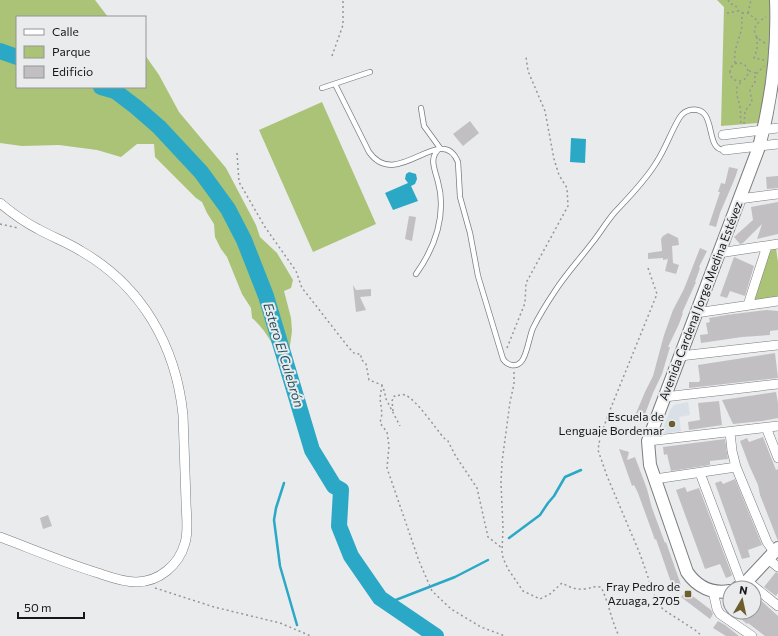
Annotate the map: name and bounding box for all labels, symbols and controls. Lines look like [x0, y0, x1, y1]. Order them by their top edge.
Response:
legend [16, 16, 146, 88]
text: Calle [52, 24, 79, 38]
text: Parque [52, 44, 90, 58]
text: Edificio [52, 64, 93, 78]
street label: Avenida Cardenal Jorge Medina Estévez [656, 199, 746, 402]
water label: Estero El Culebrón [260, 301, 308, 409]
place label: Escuela de Lenguaje Bordemar [558, 409, 664, 437]
marker: Escuela de Lenguaje Bordemar [667, 419, 677, 429]
place label: Fray Pedro de Azuaga, 2705 [606, 579, 680, 607]
north arrow [722, 580, 762, 620]
text: N [739, 583, 749, 597]
marker: Fray Pedro de Azuaga, 2705 [683, 589, 693, 599]
scale bar [18, 594, 84, 620]
text: 50 m [24, 600, 52, 614]

